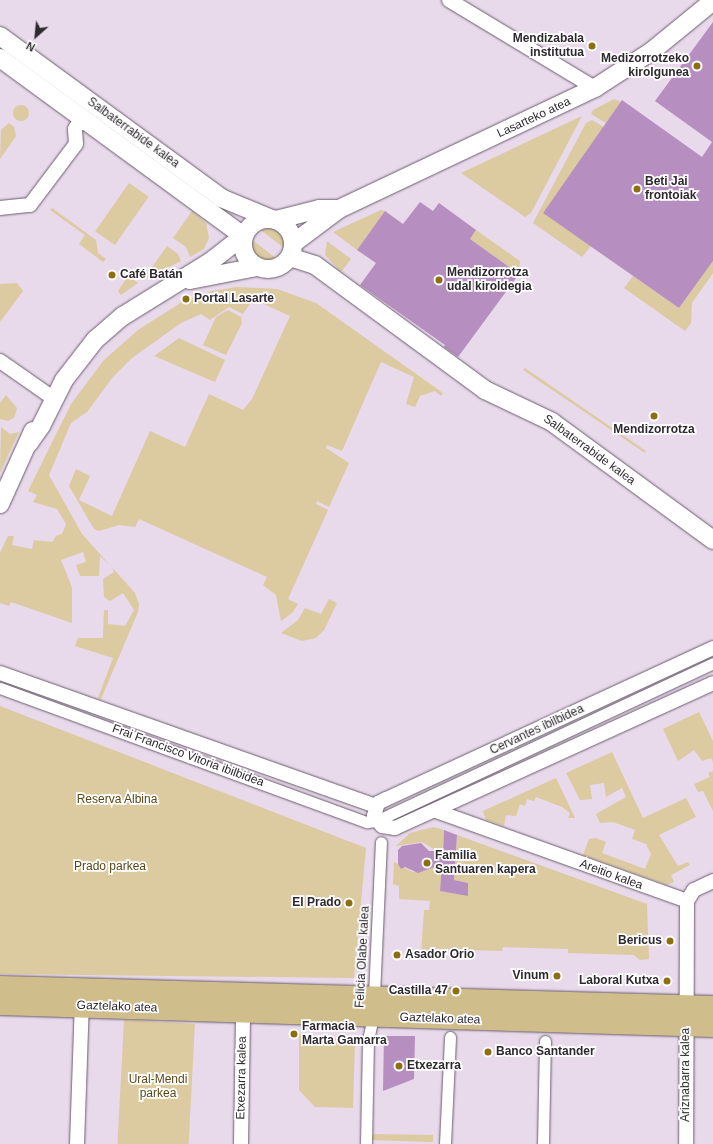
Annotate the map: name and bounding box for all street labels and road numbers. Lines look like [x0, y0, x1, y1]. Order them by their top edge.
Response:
street label: Salbaterrabide kalea [84, 95, 182, 171]
street label: Lasarteko atea [495, 95, 573, 141]
street label: Salbaterrabide kalea [540, 412, 638, 488]
street label: Cervantes ibilbidea [488, 702, 586, 758]
street label: Frai Francisco Vitoria ibilbidea [110, 722, 266, 790]
street label: Areitio kalea [578, 857, 644, 893]
street label: Felicia Olabe kalea [353, 906, 373, 1008]
street label: Gaztelako atea [76, 998, 158, 1016]
street label: Gaztelako atea [399, 1010, 481, 1028]
street label: Ariznabarra kalea [679, 1028, 693, 1122]
street label: Etxezarra kalea [234, 1036, 250, 1120]

